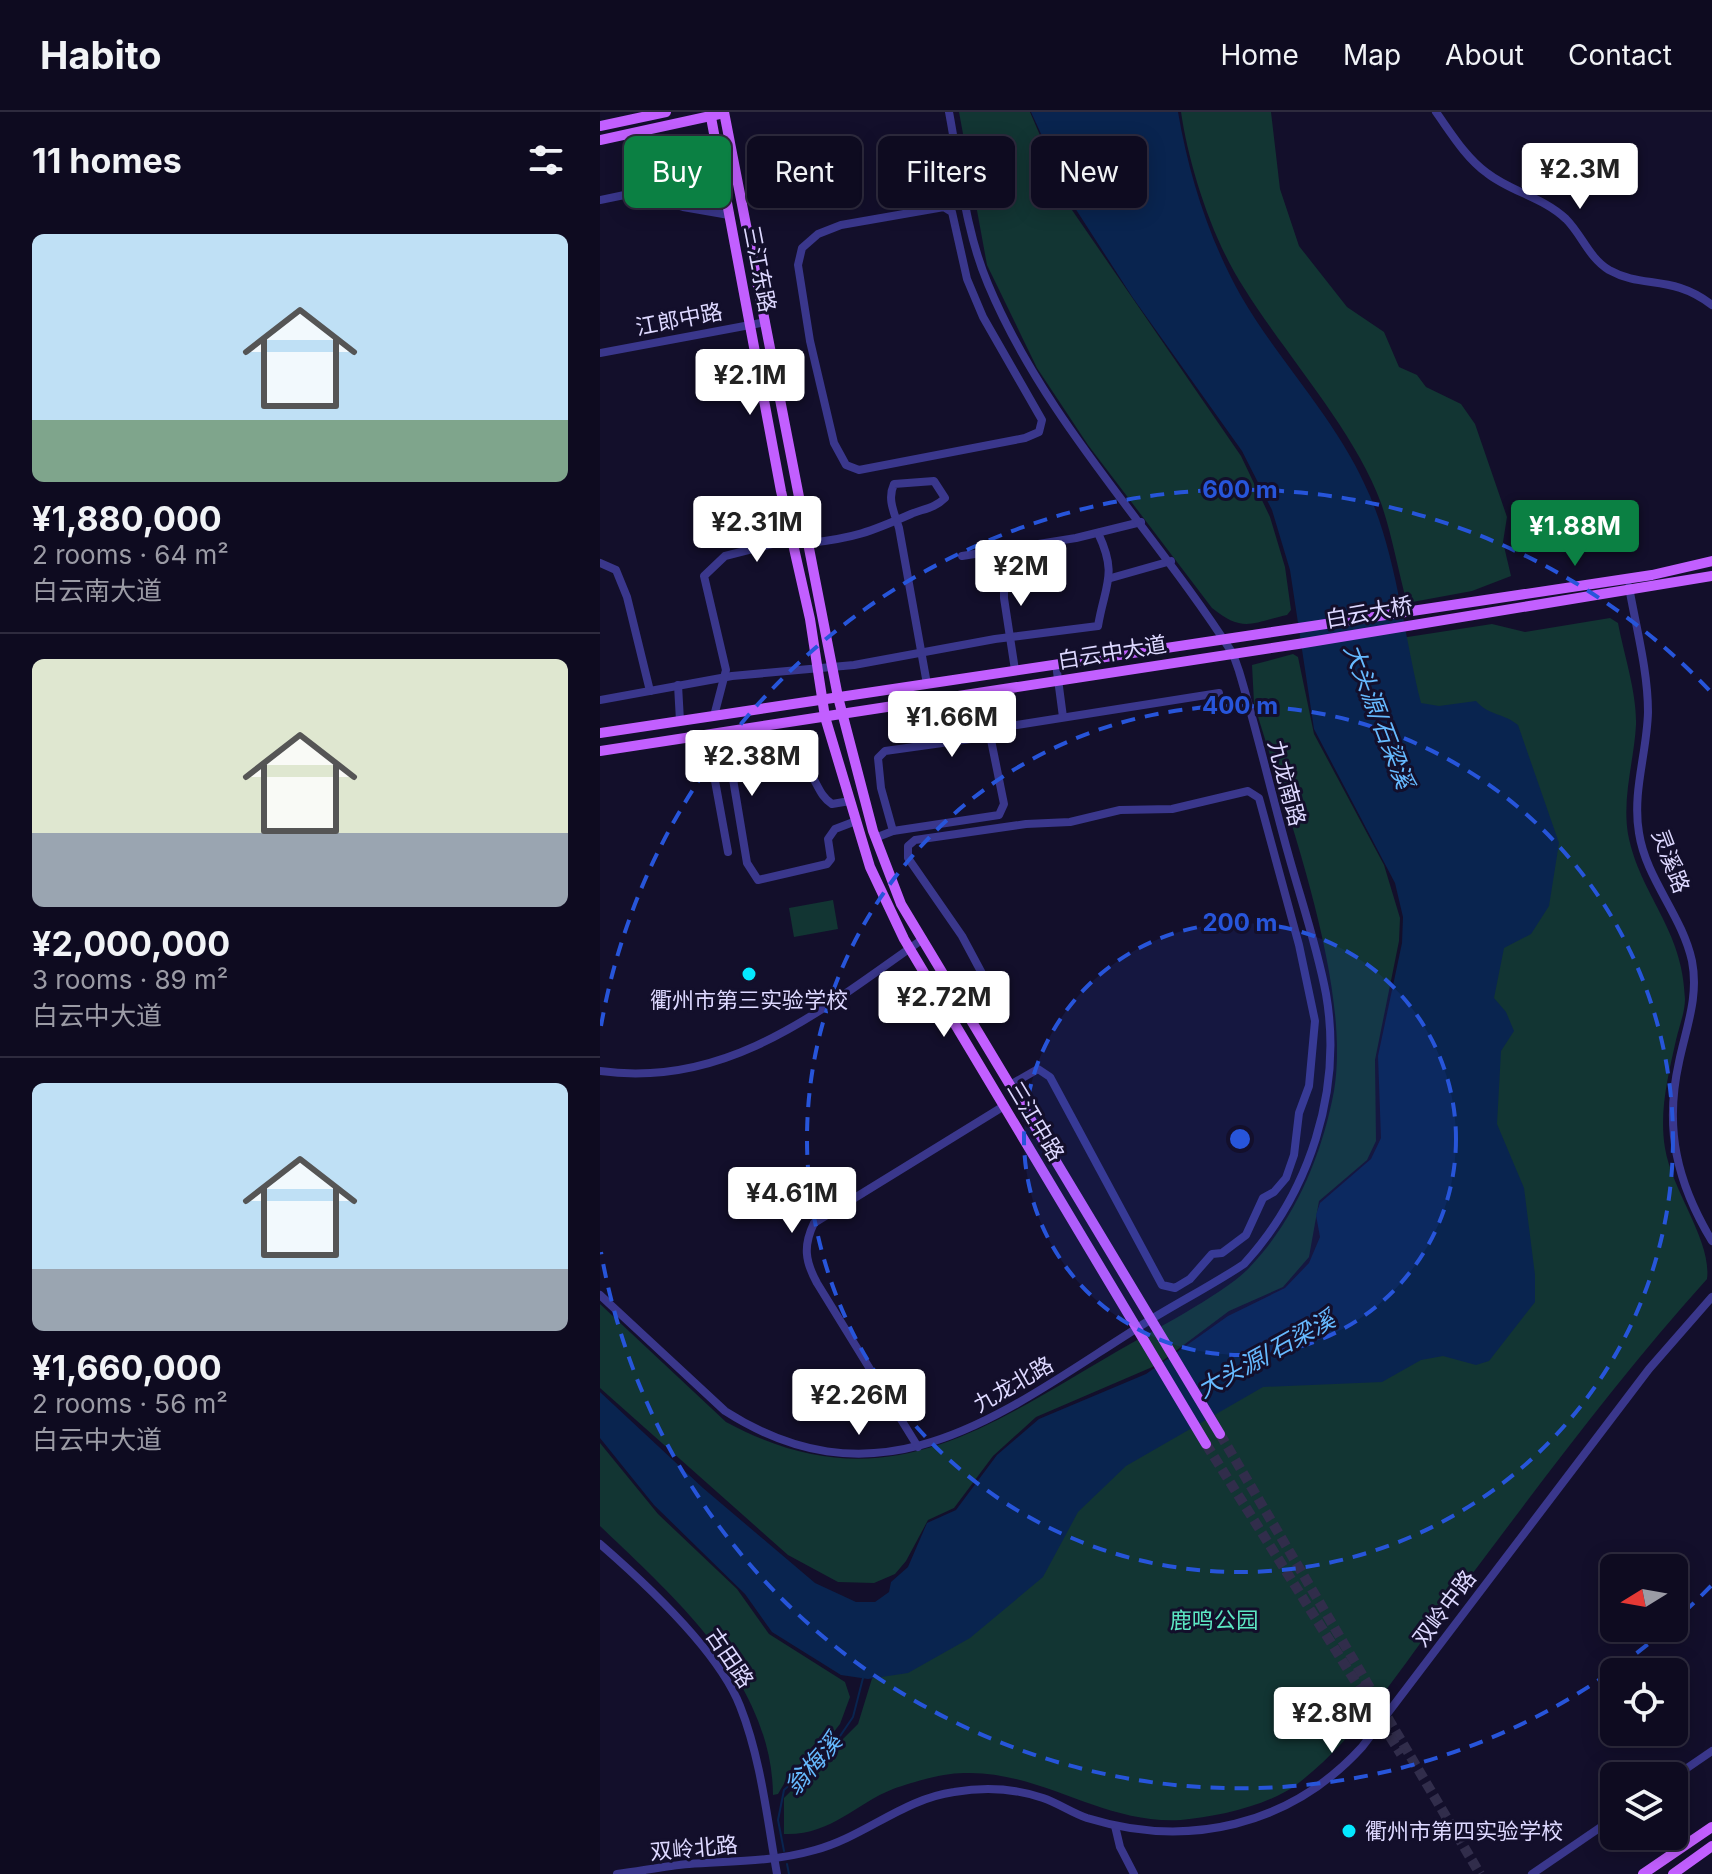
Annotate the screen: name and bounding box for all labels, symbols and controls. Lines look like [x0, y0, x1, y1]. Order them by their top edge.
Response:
text: Habito [40, 32, 162, 78]
text: Home [1220, 38, 1299, 72]
text: Map [1343, 38, 1401, 72]
text: About [1445, 38, 1524, 72]
text: Contact [1568, 38, 1672, 72]
chip: Buy [624, 136, 731, 208]
chip: Rent [747, 136, 862, 208]
chip: Filters [878, 136, 1015, 208]
chip: New [1031, 136, 1147, 208]
icon: filters [524, 138, 568, 182]
text: 11 homes [32, 140, 182, 181]
pin: ¥2.3M [1524, 143, 1636, 211]
text: ¥2.3M [1540, 153, 1620, 184]
street label: 三江东路 [739, 223, 781, 315]
icon: home [228, 286, 372, 430]
street label: 江郎中路 [633, 298, 725, 340]
pin: ¥2.1M [694, 349, 806, 417]
text: ¥2.1M [714, 359, 786, 390]
text: 600 m [1202, 475, 1278, 504]
pin: ¥2.31M [692, 496, 822, 564]
text: ¥1,880,000 [32, 498, 222, 539]
pin: ¥1.88M [1510, 500, 1640, 568]
text: ¥2.31M [711, 506, 803, 537]
text: ¥1.88M [1529, 510, 1621, 541]
text: 2 rooms · 64 m² [32, 539, 229, 570]
pin: ¥2M [982, 540, 1060, 608]
text: ¥2M [993, 550, 1049, 581]
text: 白云南大道 [32, 575, 162, 606]
street label: 白云大桥 [1323, 592, 1415, 632]
street label: 白云中大道 [1056, 631, 1168, 673]
water label: 大头源/石梁溪 [1338, 640, 1421, 795]
pin: ¥1.66M [887, 691, 1017, 759]
text: 400 m [1202, 691, 1278, 720]
text: ¥1.66M [906, 701, 998, 732]
icon: home [228, 711, 372, 855]
pin: ¥2.38M [687, 730, 817, 798]
street label: 九龙南路 [1263, 737, 1311, 829]
text: ¥2.38M [703, 740, 801, 771]
street label: 灵溪路 [1647, 826, 1695, 896]
text: 200 m [1202, 908, 1278, 937]
text: ¥2,000,000 [32, 923, 230, 964]
text: 3 rooms · 89 m² [32, 964, 228, 995]
marker: 衢州市第三实验学校 [740, 965, 758, 983]
pin: ¥2.72M [879, 971, 1009, 1039]
text: ¥2.72M [897, 981, 991, 1012]
place label: 衢州市第三实验学校 [650, 987, 848, 1013]
text: 白云中大道 [32, 1000, 162, 1031]
street label: 三江中路 [1002, 1077, 1070, 1165]
centre of rings [1226, 1125, 1254, 1153]
icon: home [228, 1135, 372, 1279]
pin: ¥4.61M [727, 1167, 857, 1235]
text: ¥4.61M [746, 1177, 838, 1208]
water label: 大头源/石梁溪 [1192, 1303, 1342, 1404]
text: ¥1,660,000 [32, 1347, 222, 1388]
street label: 九龙北路 [968, 1351, 1058, 1417]
pin: ¥2.26M [794, 1369, 924, 1437]
text: ¥2.26M [810, 1379, 908, 1410]
text: 2 rooms · 56 m² [32, 1388, 228, 1419]
text: 白云中大道 [32, 1424, 162, 1455]
north arrow [1600, 1554, 1688, 1642]
map controls [1600, 1554, 1688, 1850]
street label: 双岭中路 [1407, 1565, 1481, 1651]
park label: 鹿鸣公园 [1170, 1607, 1258, 1633]
street label: 古田路 [701, 1623, 759, 1693]
button: locate [1600, 1658, 1688, 1746]
pin: ¥2.8M [1276, 1687, 1388, 1755]
text: ¥2.8M [1292, 1697, 1372, 1728]
water label: 翁梅溪 [778, 1725, 850, 1801]
button: layers [1600, 1762, 1688, 1850]
place label: 衢州市第四实验学校 [1365, 1818, 1563, 1844]
marker: 衢州市第四实验学校 [1340, 1822, 1358, 1840]
street label: 双岭北路 [649, 1831, 739, 1865]

